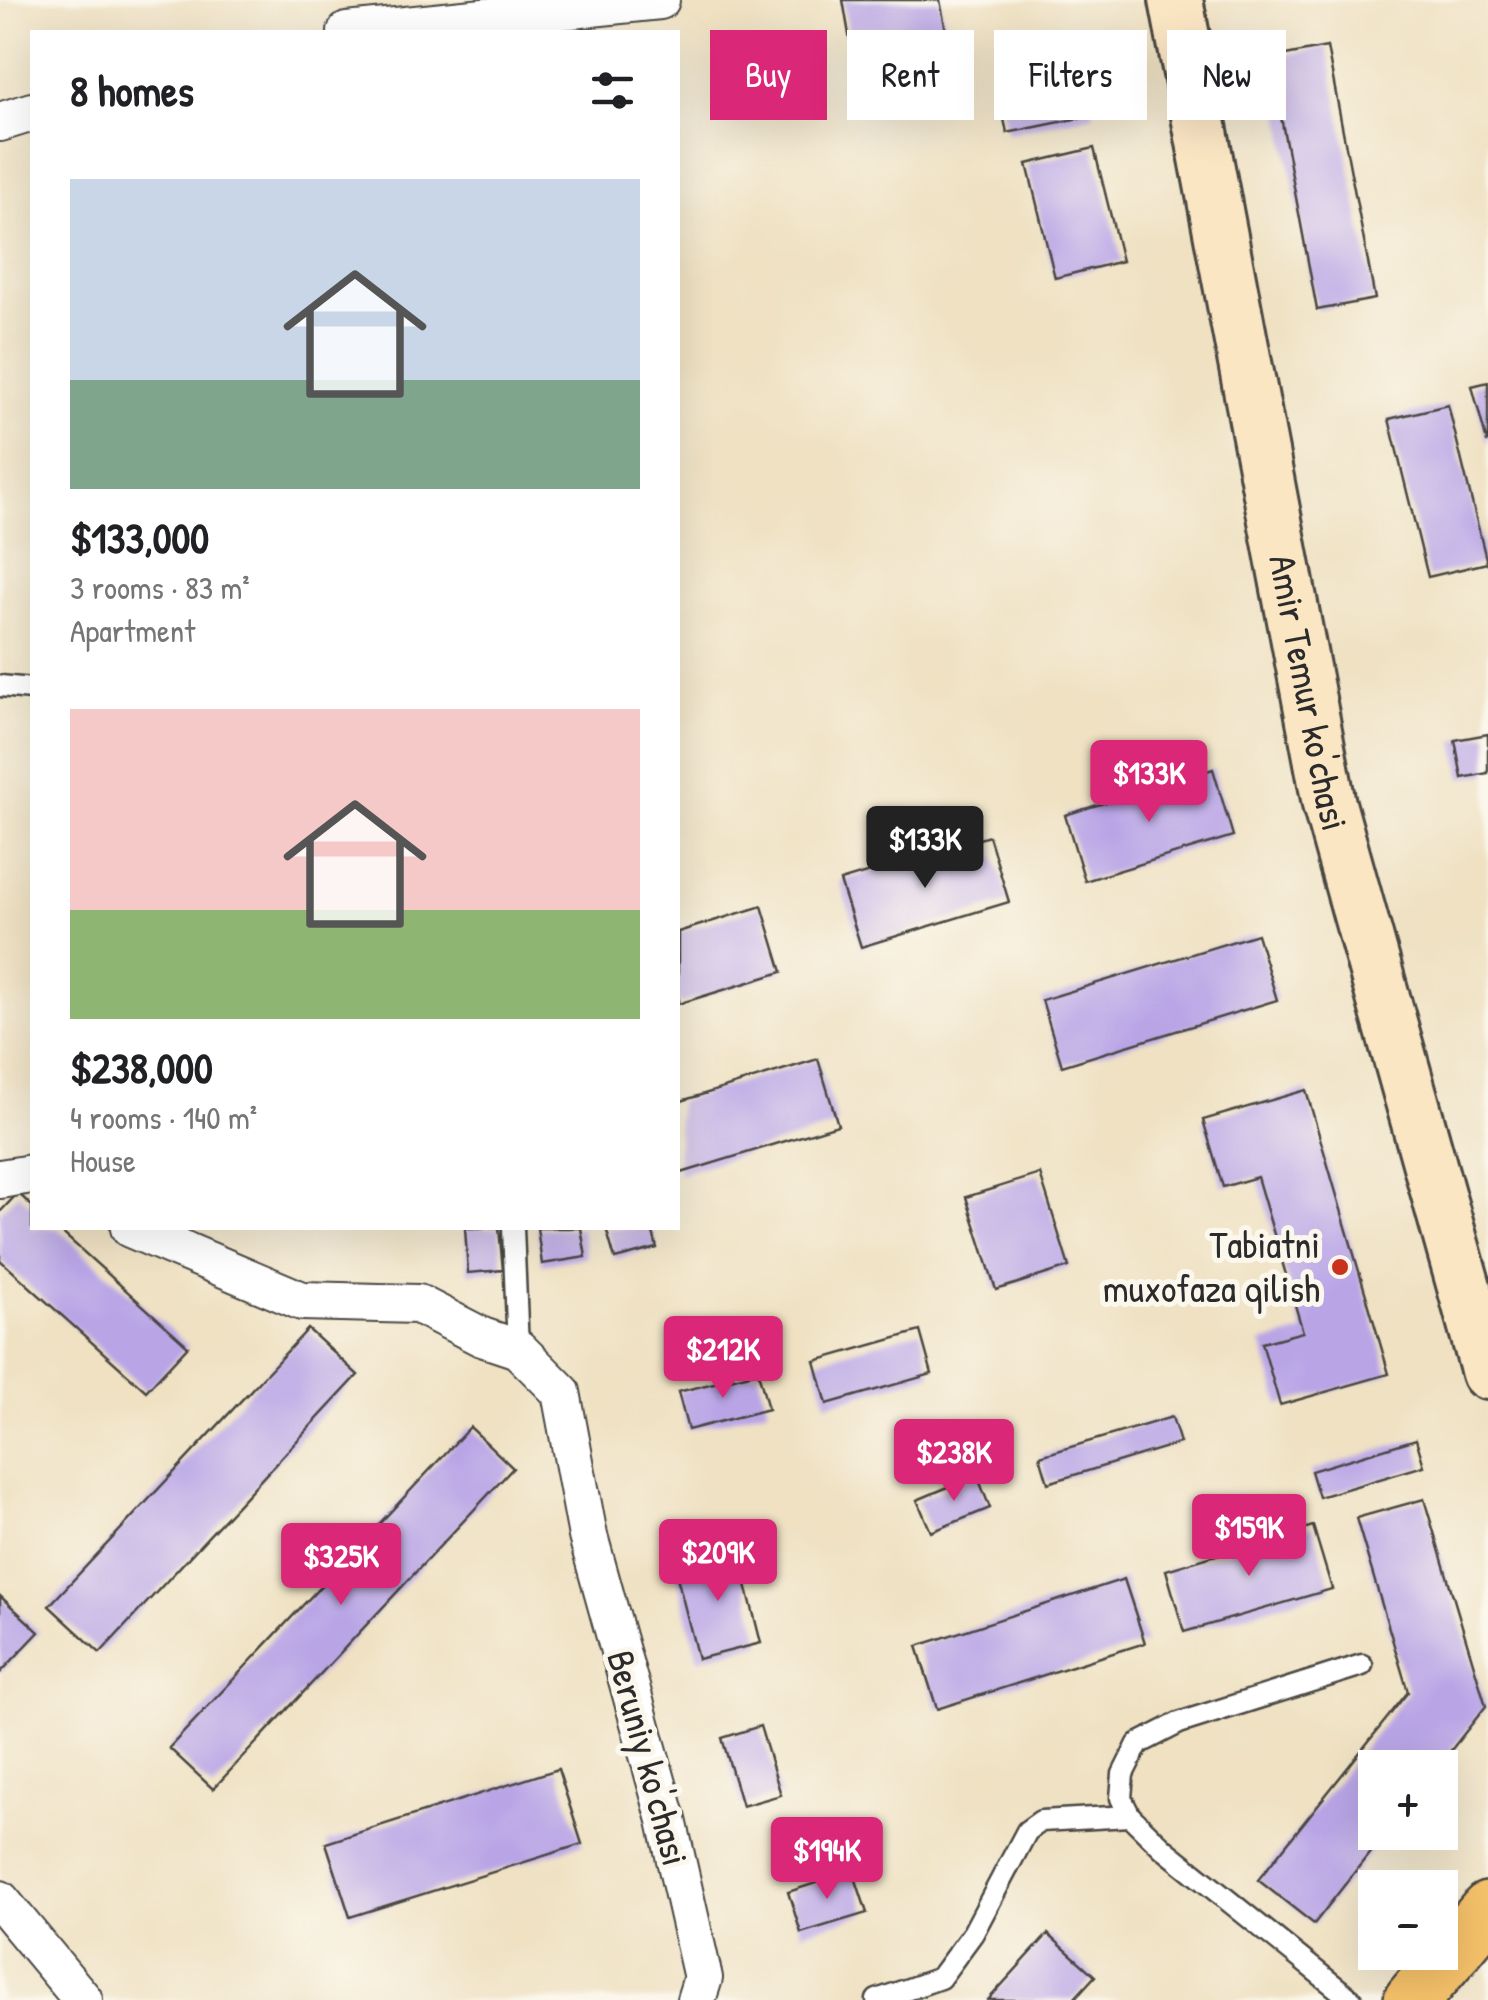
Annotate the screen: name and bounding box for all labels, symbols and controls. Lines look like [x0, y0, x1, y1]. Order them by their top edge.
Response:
chip: Buy [710, 30, 827, 120]
chip: Rent [847, 30, 974, 120]
chip: Filters [994, 30, 1147, 120]
chip: New [1167, 30, 1286, 120]
text: 8 homes [70, 62, 194, 119]
icon: filters [585, 63, 640, 118]
icon: home [265, 244, 445, 424]
text: $133,000 [70, 509, 209, 566]
street label: Amir Temur ko'chasi [1257, 550, 1362, 836]
text: 3 rooms · 83 m² [70, 566, 250, 609]
text: Apartment [70, 609, 195, 652]
pin: $133K [1079, 740, 1219, 825]
text: $133K [1112, 751, 1186, 794]
icon: home [265, 774, 445, 954]
pin: $133K [855, 806, 995, 891]
text: $133K [888, 817, 962, 860]
text: $238,000 [70, 1039, 213, 1096]
text: 4 rooms · 140 m² [70, 1096, 257, 1139]
text: House [70, 1139, 136, 1182]
place label: Tabiatni muxofaza qilish [1103, 1218, 1320, 1314]
marker: Tabiatni muxofaza qilish [1329, 1256, 1351, 1278]
pin: $212K [653, 1316, 793, 1401]
text: $212K [686, 1327, 760, 1370]
pin: $238K [884, 1419, 1024, 1504]
text: $238K [916, 1430, 992, 1473]
pin: $159K [1179, 1494, 1319, 1579]
text: $159K [1214, 1505, 1284, 1548]
pin: $209K [648, 1519, 788, 1604]
pin: $325K [271, 1523, 411, 1608]
text: $209K [681, 1530, 755, 1573]
text: $325K [303, 1534, 379, 1577]
street label: Beruniy ko'chasi [595, 1644, 703, 1871]
map controls [1358, 1750, 1458, 1970]
button: + [1358, 1750, 1458, 1850]
pin: $194K [757, 1817, 897, 1902]
text: $194K [793, 1828, 861, 1871]
button: − [1358, 1870, 1458, 1970]

